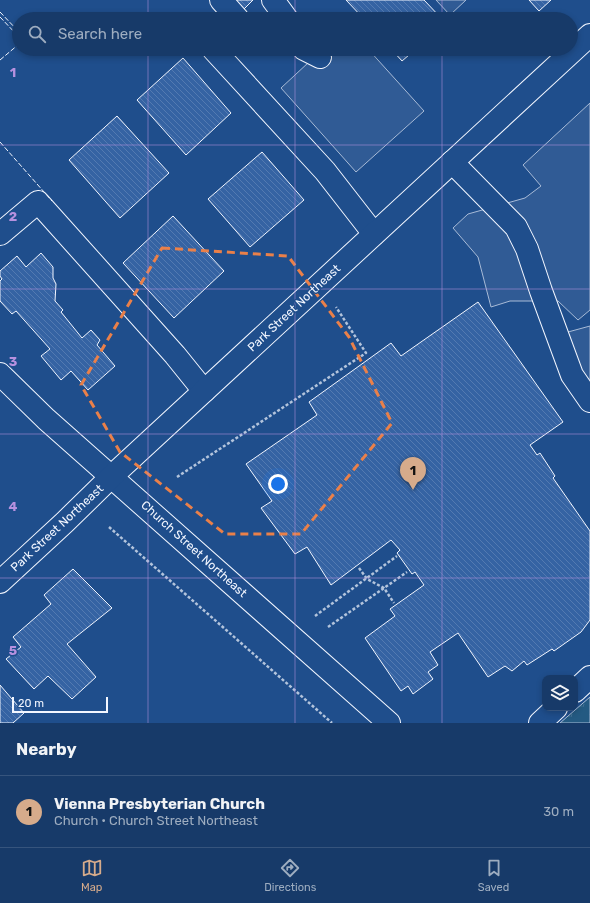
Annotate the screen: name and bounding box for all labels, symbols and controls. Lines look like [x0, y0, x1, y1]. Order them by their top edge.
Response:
search box [12, 12, 578, 56]
icon: search [26, 23, 48, 45]
text: Search here [58, 25, 142, 43]
text: 1 [10, 65, 16, 80]
text: 2 [9, 209, 17, 224]
street label: Park Street Northeast [245, 261, 343, 355]
text: 3 [9, 354, 18, 369]
pin: 1 [400, 457, 426, 490]
your location [268, 474, 288, 494]
street label: Park Street Northeast [8, 481, 106, 575]
street label: Church Street Northeast [138, 498, 250, 600]
text: 4 [9, 499, 18, 514]
text: 5 [9, 643, 17, 658]
map controls [542, 675, 578, 711]
button: layers [542, 675, 578, 711]
scale bar [12, 695, 108, 714]
text: 20 m [18, 697, 44, 710]
text: Nearby [16, 739, 77, 759]
text: Vienna Presbyterian Church [54, 795, 265, 813]
text: 1 [26, 804, 32, 819]
text: 30 m [543, 804, 574, 819]
text: Church · Church Street Northeast [54, 813, 258, 828]
tab: Map [81, 857, 103, 894]
tab: Directions [264, 857, 316, 894]
tab: Saved [478, 857, 509, 894]

